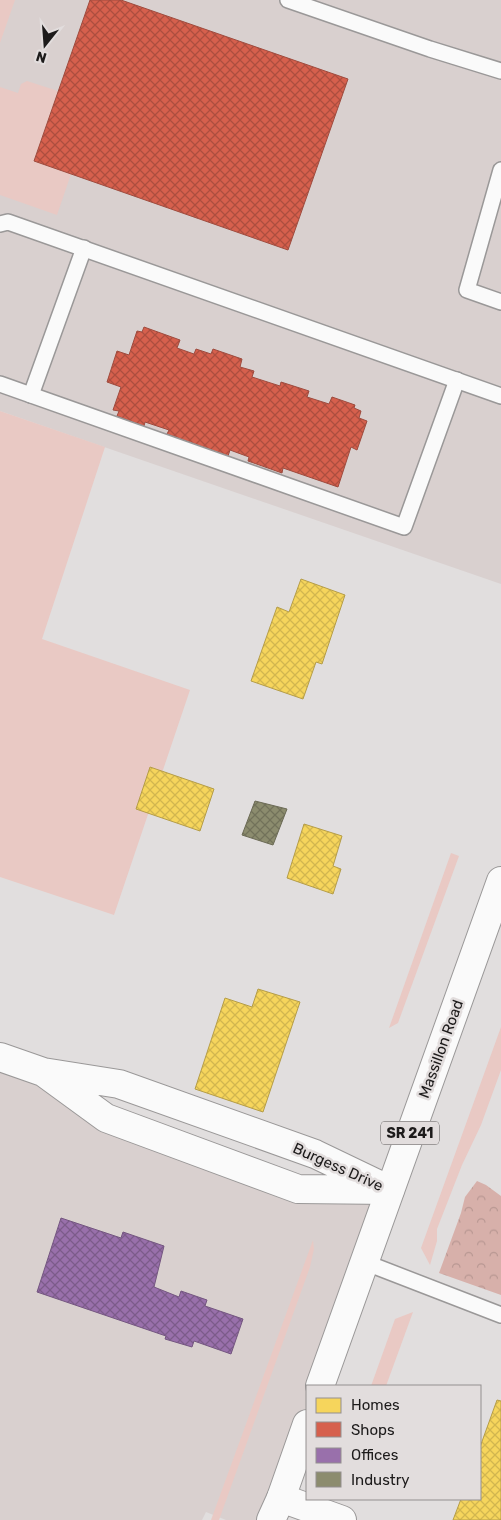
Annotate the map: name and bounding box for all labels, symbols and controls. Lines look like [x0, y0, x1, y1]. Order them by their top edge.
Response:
north arrow [20, 20, 70, 70]
text: N [34, 47, 49, 67]
street label: Massillon Road [415, 997, 467, 1101]
road number: SR 241 [381, 1122, 439, 1144]
street label: Burgess Drive [290, 1139, 386, 1195]
legend [306, 1385, 481, 1500]
text: Homes [351, 1396, 400, 1414]
text: Shops [351, 1421, 395, 1439]
text: Offices [351, 1446, 399, 1464]
text: Industry [351, 1471, 410, 1489]

